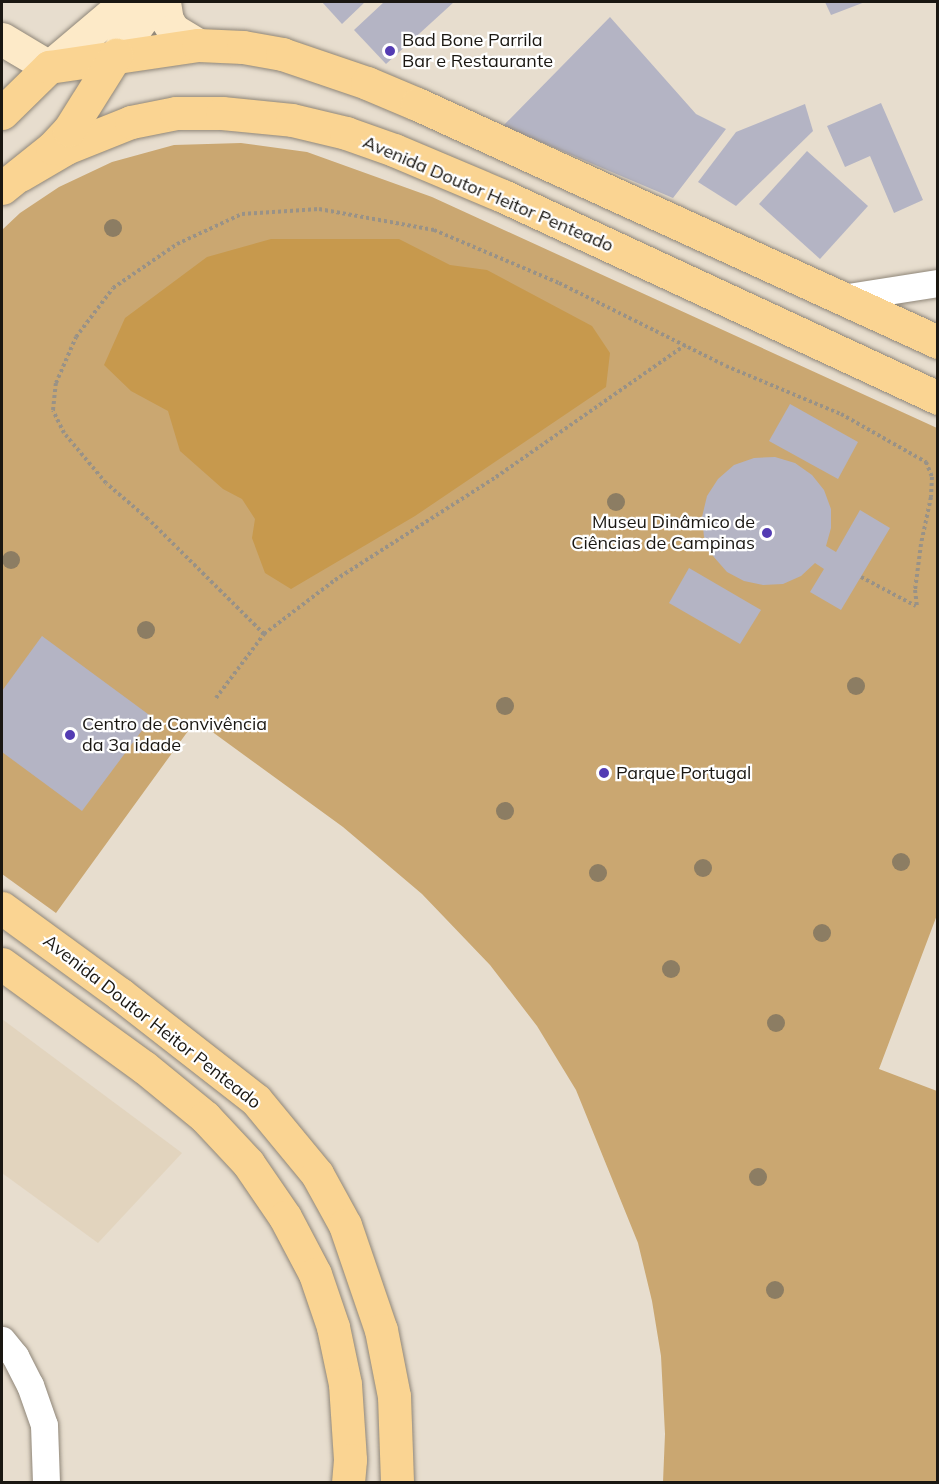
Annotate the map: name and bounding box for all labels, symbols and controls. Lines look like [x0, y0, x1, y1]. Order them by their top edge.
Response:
place label: Bad Bone Parrila Bar e Restaurante [402, 30, 553, 72]
marker: Bad Bone Parrila Bar e Restaurante [383, 44, 397, 58]
street label: Avenida Doutor Heitor Penteado [359, 131, 617, 257]
place label: Museu Dinâmico de Ciências de Campinas [571, 512, 755, 554]
marker: Museu Dinâmico de Ciências de Campinas [760, 526, 774, 540]
place label: Centro de Convivência da 3a idade [82, 714, 267, 756]
marker: Centro de Convivência da 3a idade [63, 728, 77, 742]
place label: Parque Portugal [616, 762, 751, 784]
marker: Parque Portugal [597, 766, 611, 780]
street label: Avenida Doutor Heitor Penteado [39, 930, 265, 1114]

